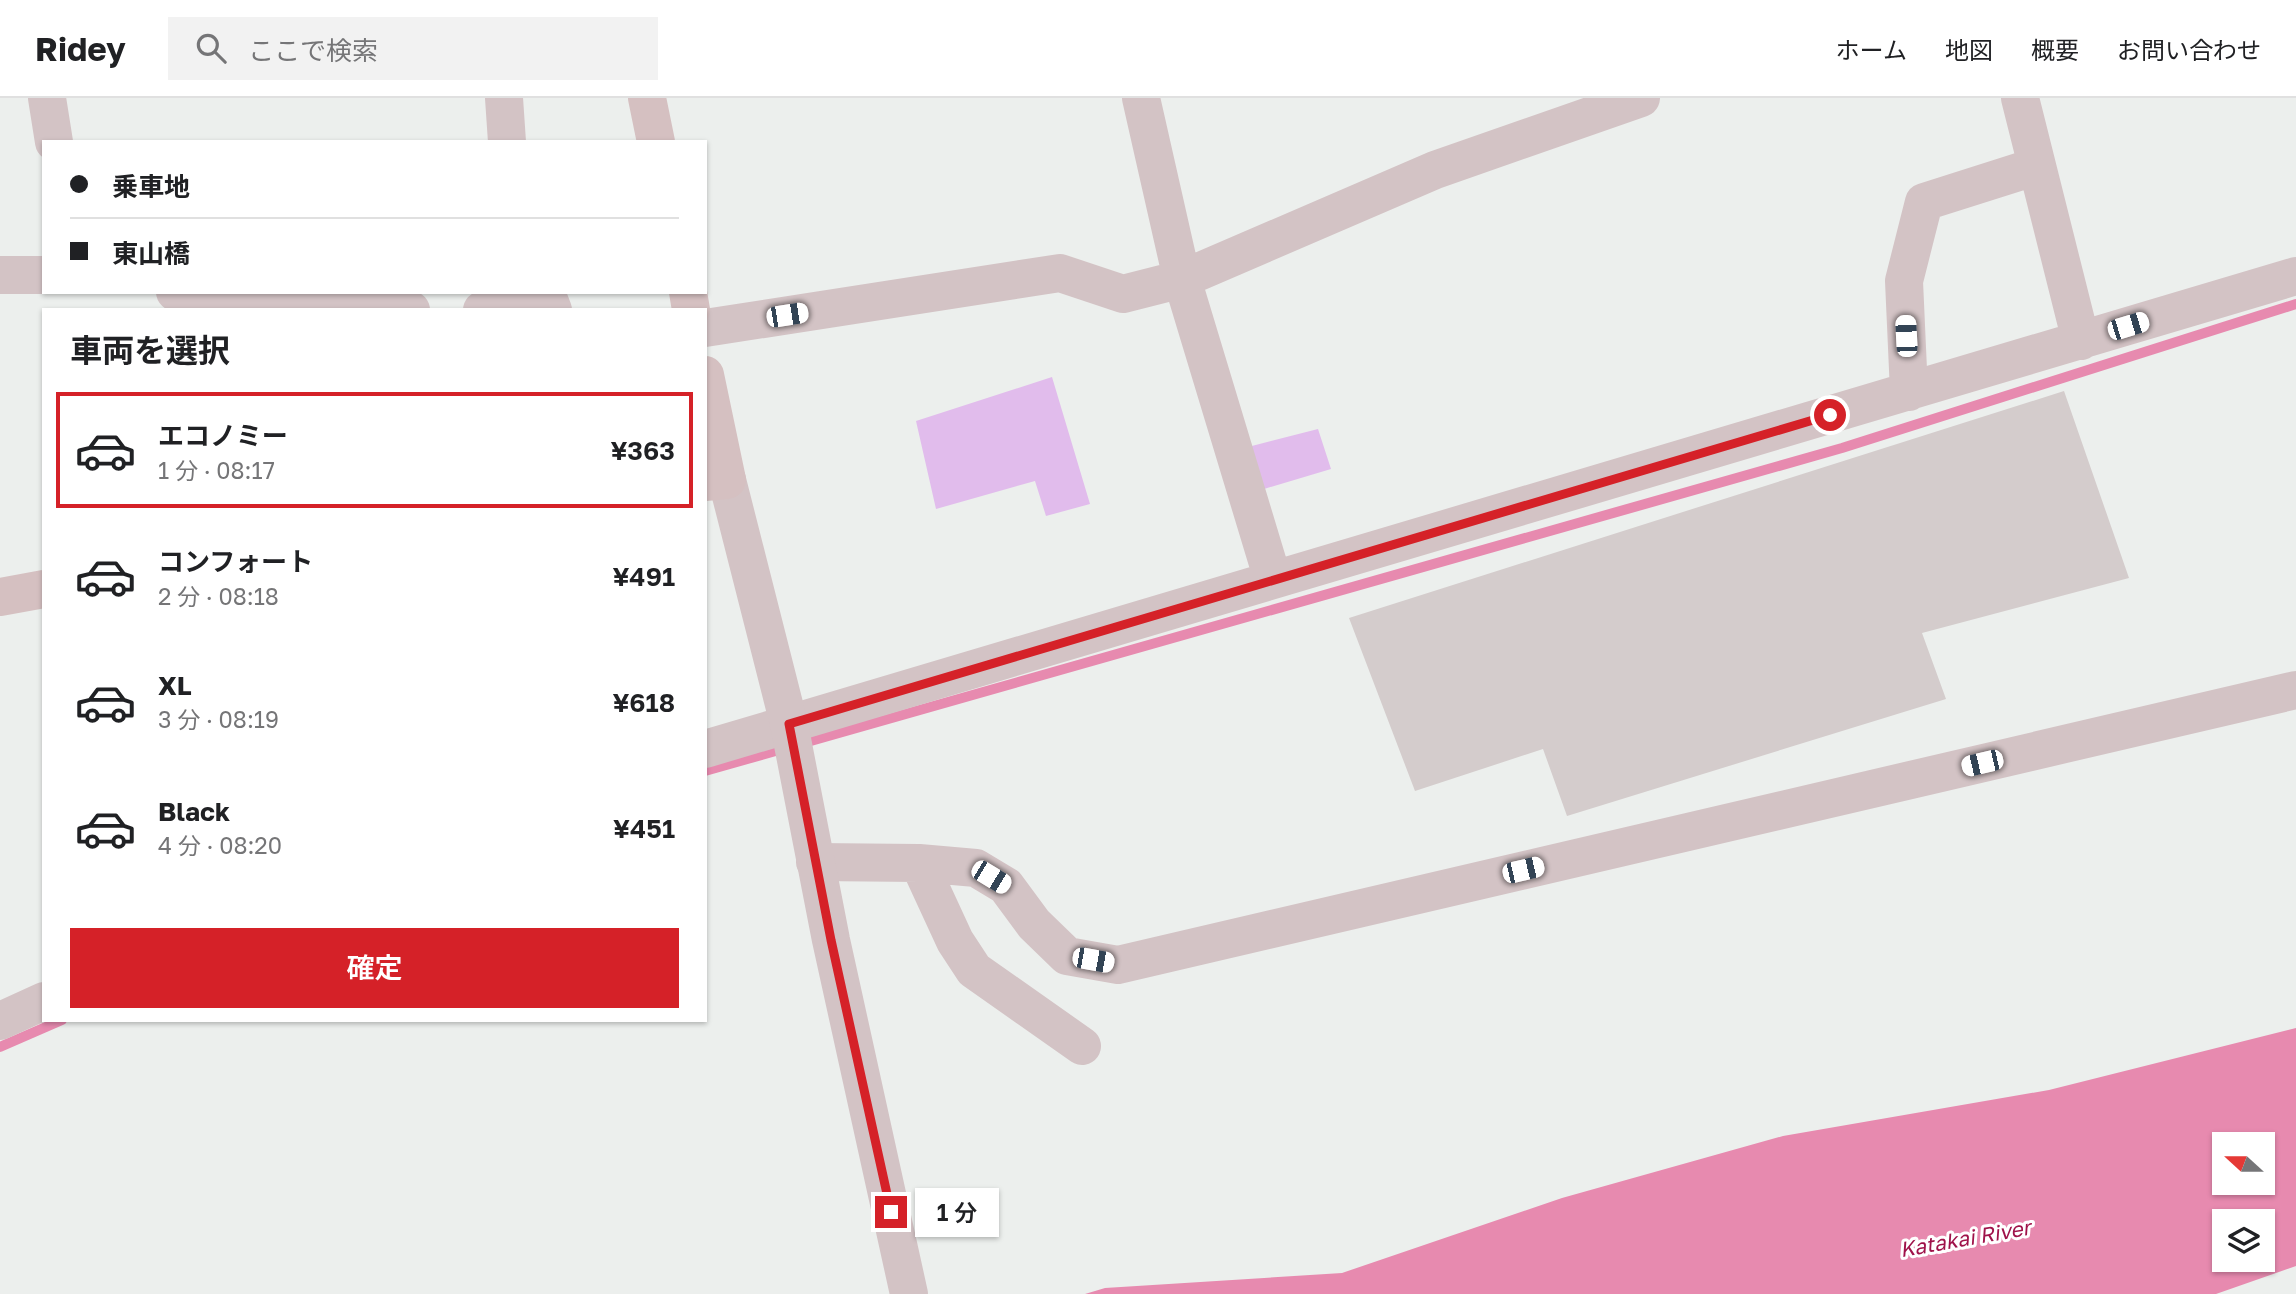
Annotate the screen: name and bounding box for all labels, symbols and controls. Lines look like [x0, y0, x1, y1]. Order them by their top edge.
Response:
search box [168, 17, 658, 80]
text: Ridey [35, 29, 126, 68]
icon: search [192, 29, 230, 67]
text: ここで検索 [248, 35, 378, 66]
text: ホーム [1836, 35, 1907, 64]
text: 地図 [1945, 35, 1993, 64]
text: 概要 [2031, 35, 2079, 64]
text: お問い合わせ [2117, 35, 2261, 64]
text: 乗車地 [112, 171, 190, 202]
text: 東山橋 [112, 238, 190, 269]
car [765, 301, 810, 329]
car [2105, 310, 2152, 342]
car [1895, 314, 1918, 358]
text: 車両を選択 [70, 331, 230, 369]
route start [1814, 399, 1846, 431]
icon: car [74, 419, 137, 482]
text: エコノミー [158, 420, 288, 451]
text: ¥363 [610, 435, 675, 466]
text: 1 分 · 08:17 [158, 456, 275, 484]
icon: car [74, 545, 137, 608]
text: コンフォート [158, 546, 313, 577]
text: ¥491 [612, 561, 675, 592]
text: 2 分 · 08:18 [158, 582, 279, 610]
text: XL [158, 670, 192, 701]
icon: car [74, 671, 137, 734]
text: ¥618 [612, 687, 675, 718]
text: 3 分 · 08:19 [158, 705, 279, 733]
car [1960, 748, 2005, 778]
text: Black [158, 796, 230, 827]
icon: car [74, 797, 137, 860]
text: ¥451 [613, 813, 675, 844]
text: 4 分 · 08:20 [158, 831, 282, 859]
car [1501, 855, 1546, 885]
car [968, 857, 1015, 897]
button: 確定 [70, 928, 679, 1008]
car [1071, 946, 1116, 974]
north arrow [2212, 1132, 2275, 1195]
map controls [2212, 1132, 2275, 1272]
callout: 1 分 [916, 1188, 1000, 1236]
route end [875, 1196, 907, 1228]
text: 1 分 [937, 1198, 977, 1226]
button: layers [2212, 1209, 2275, 1272]
water label: Katakai River [1898, 1213, 2035, 1262]

